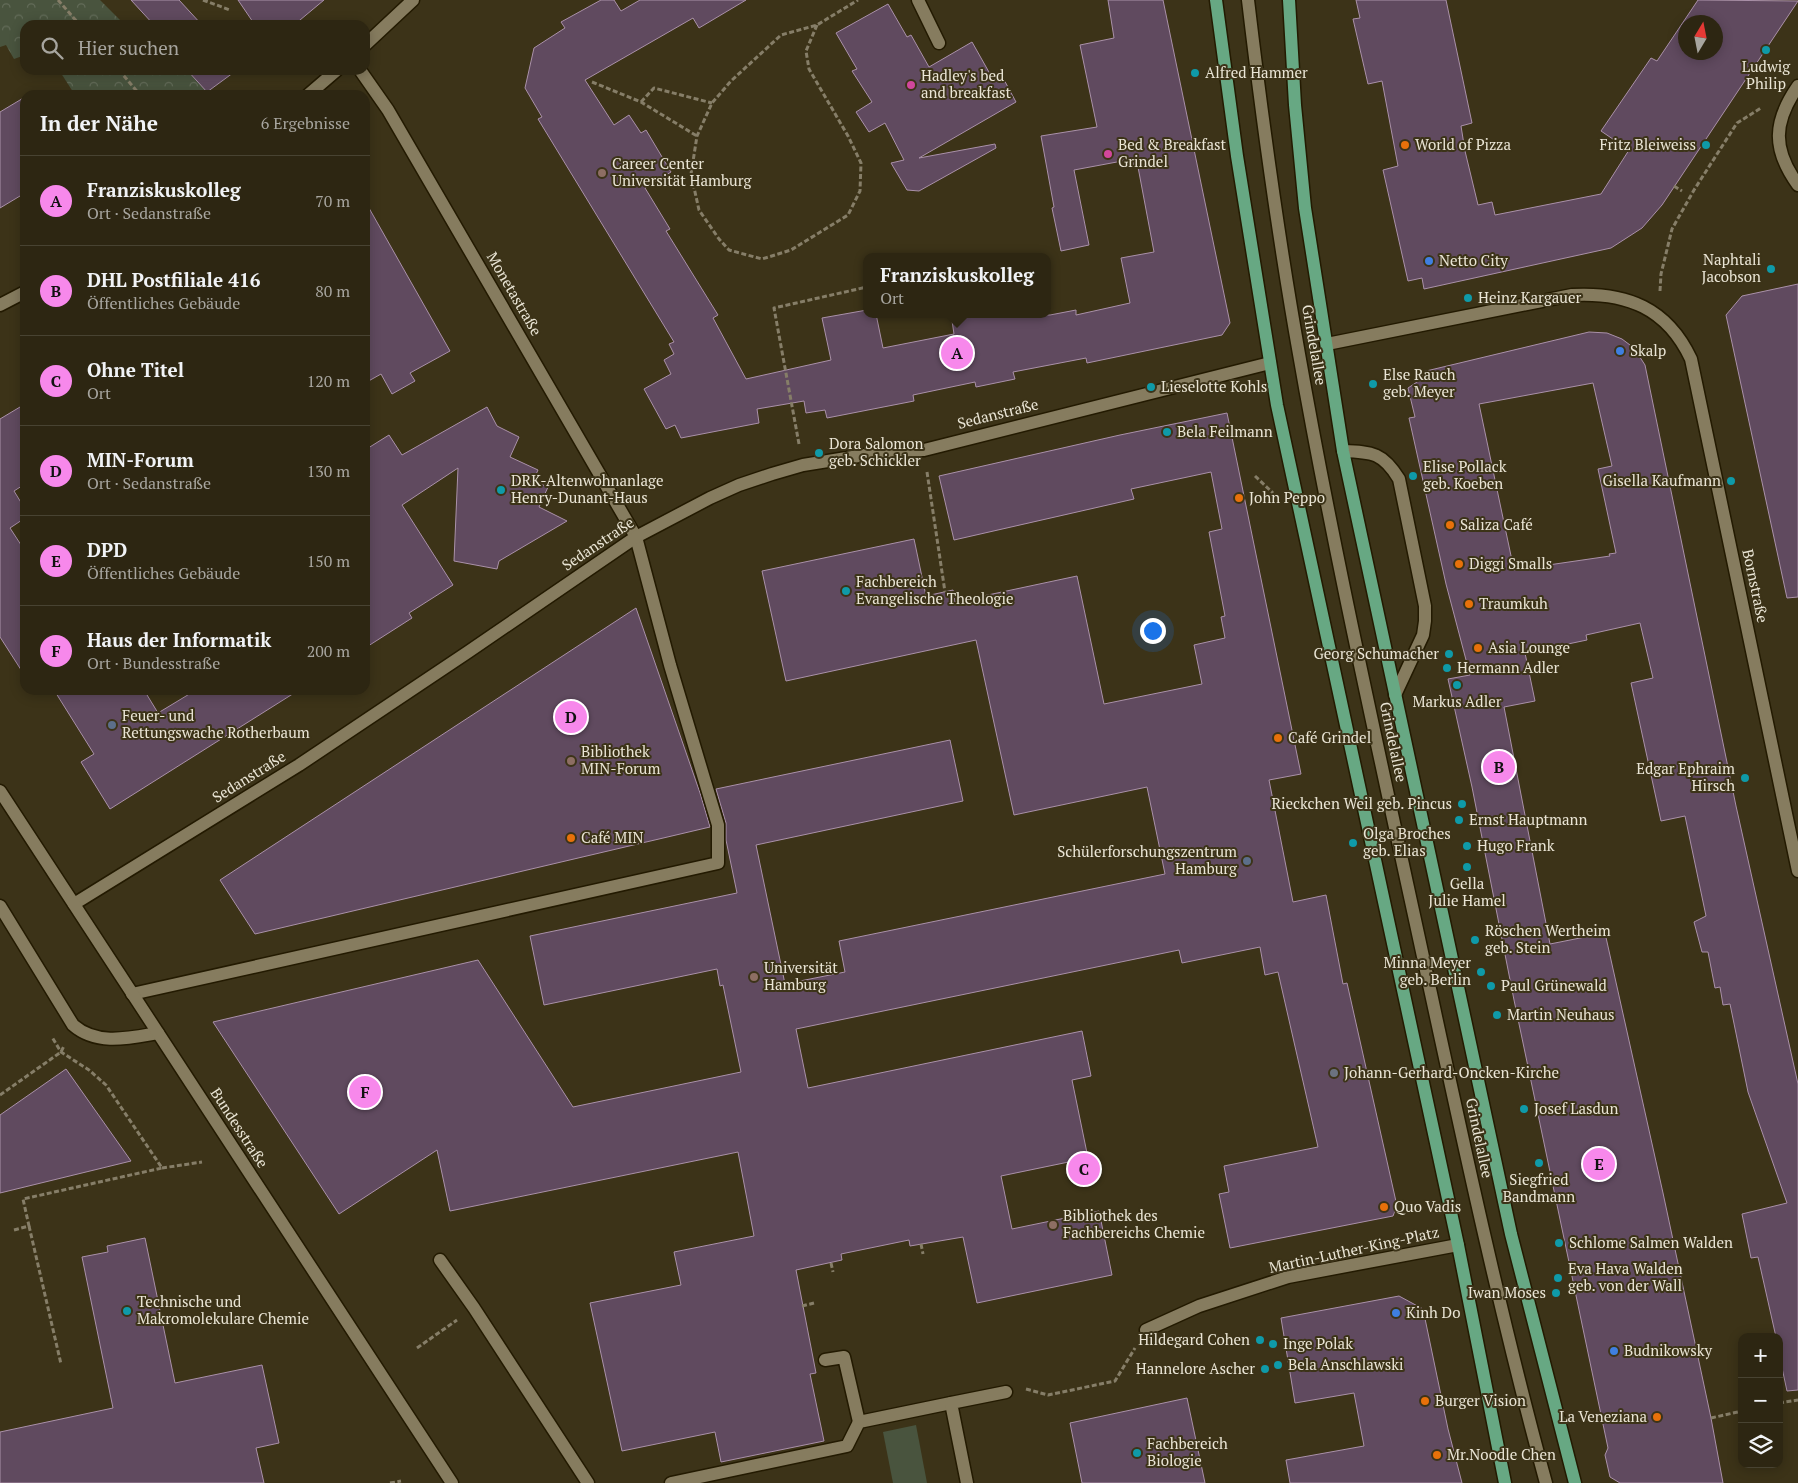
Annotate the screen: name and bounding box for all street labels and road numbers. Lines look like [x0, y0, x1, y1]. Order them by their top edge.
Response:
street label: Monetastraße [483, 248, 547, 339]
street label: Grindelallee [1298, 303, 1332, 387]
street label: Sedanstraße [955, 393, 1040, 433]
street label: Sedanstraße [557, 512, 637, 575]
street label: Bornstraße [1738, 547, 1774, 624]
street label: Grindelallee [1376, 700, 1412, 784]
street label: Sedanstraße [208, 746, 289, 807]
street label: Bundesstraße [207, 1084, 273, 1171]
street label: Grindelallee [1462, 1096, 1498, 1180]
street label: Martin-Luther-King-Platz [1267, 1221, 1441, 1277]

